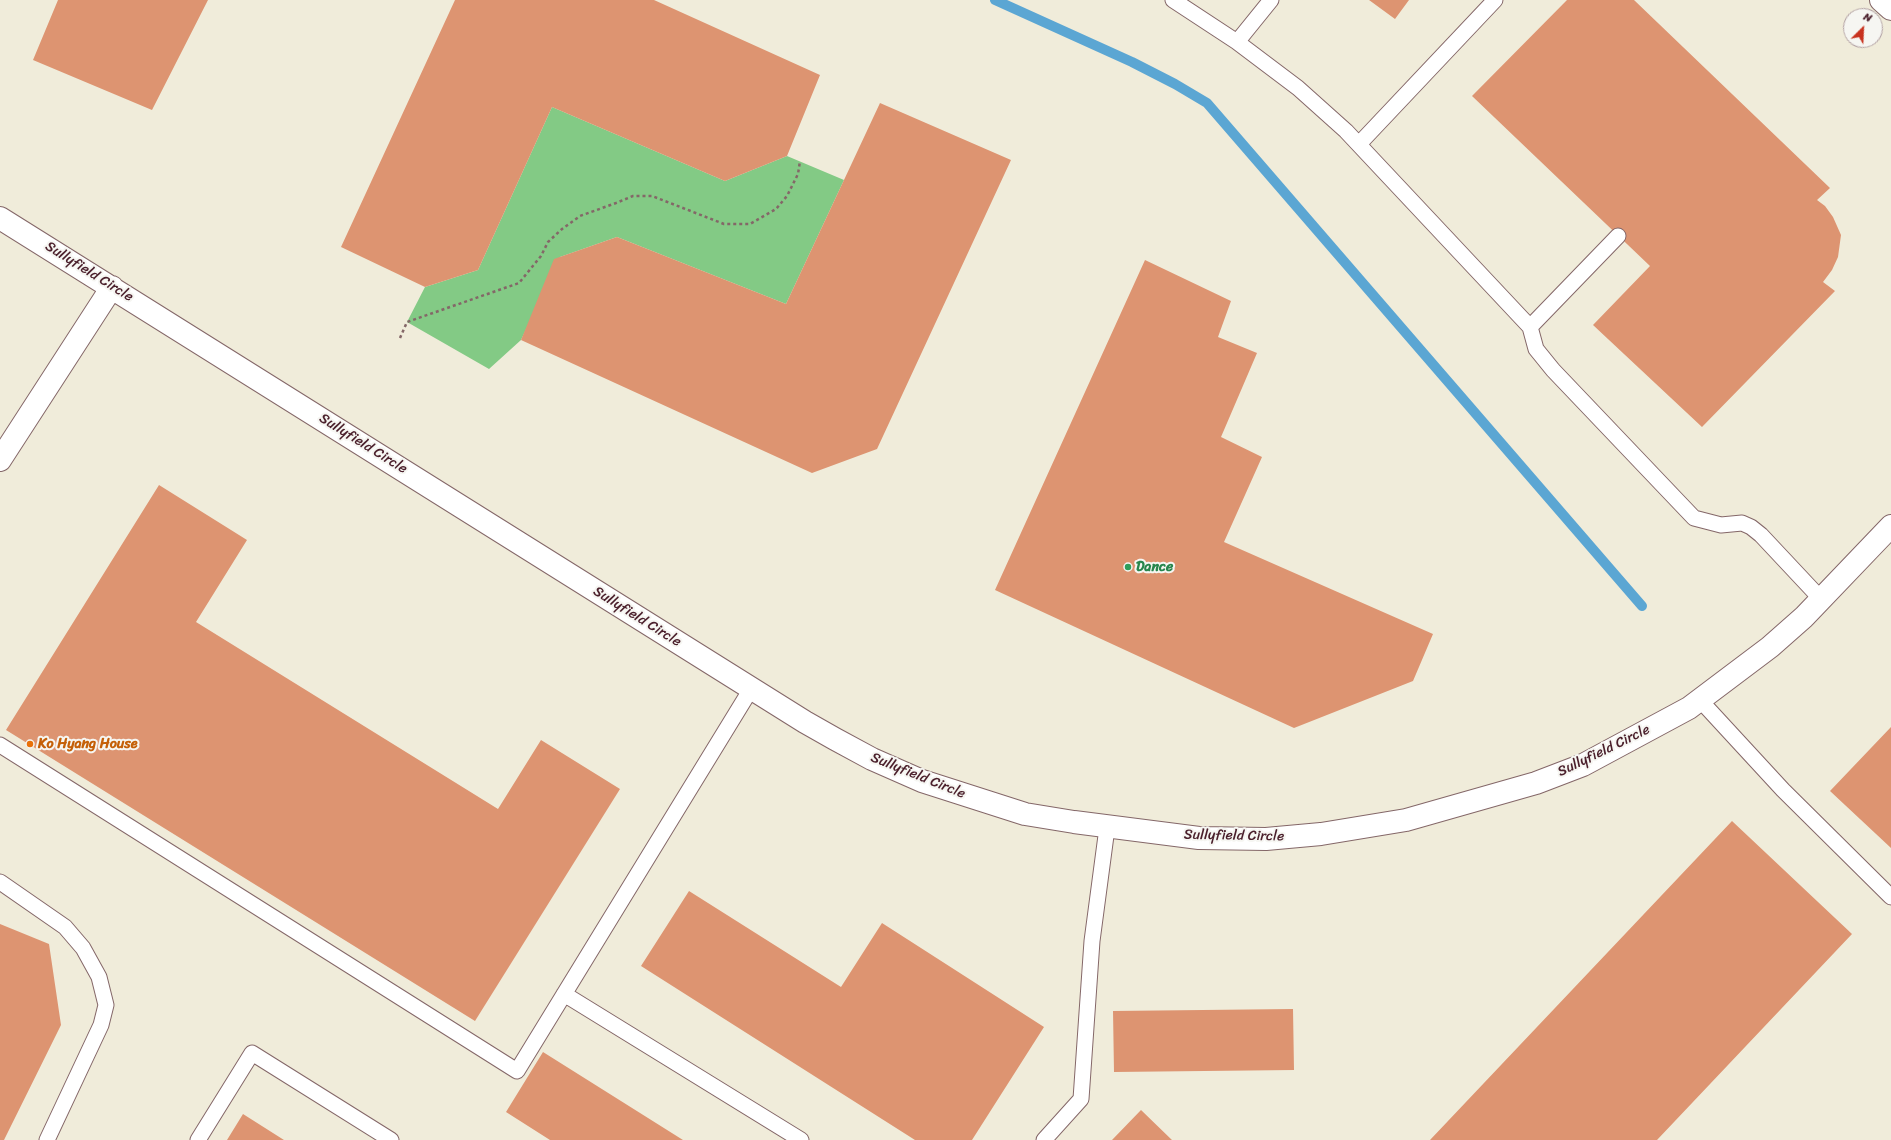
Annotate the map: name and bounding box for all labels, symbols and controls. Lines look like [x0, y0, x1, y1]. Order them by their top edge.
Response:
text: N [1860, 7, 1875, 28]
north arrow [1843, 8, 1883, 48]
street label: Sullyfield Circle [42, 238, 136, 306]
street label: Sullyfield Circle [316, 410, 410, 478]
place label: Dance [1136, 559, 1173, 575]
marker: Dance [1123, 562, 1133, 572]
street label: Sullyfield Circle [590, 583, 684, 651]
street label: Sullyfield Circle [1555, 721, 1653, 781]
place label: Ko Hyang House [38, 736, 137, 752]
marker: Ko Hyang House [25, 739, 35, 749]
street label: Sullyfield Circle [868, 749, 968, 803]
street label: Sullyfield Circle [1184, 827, 1284, 845]

